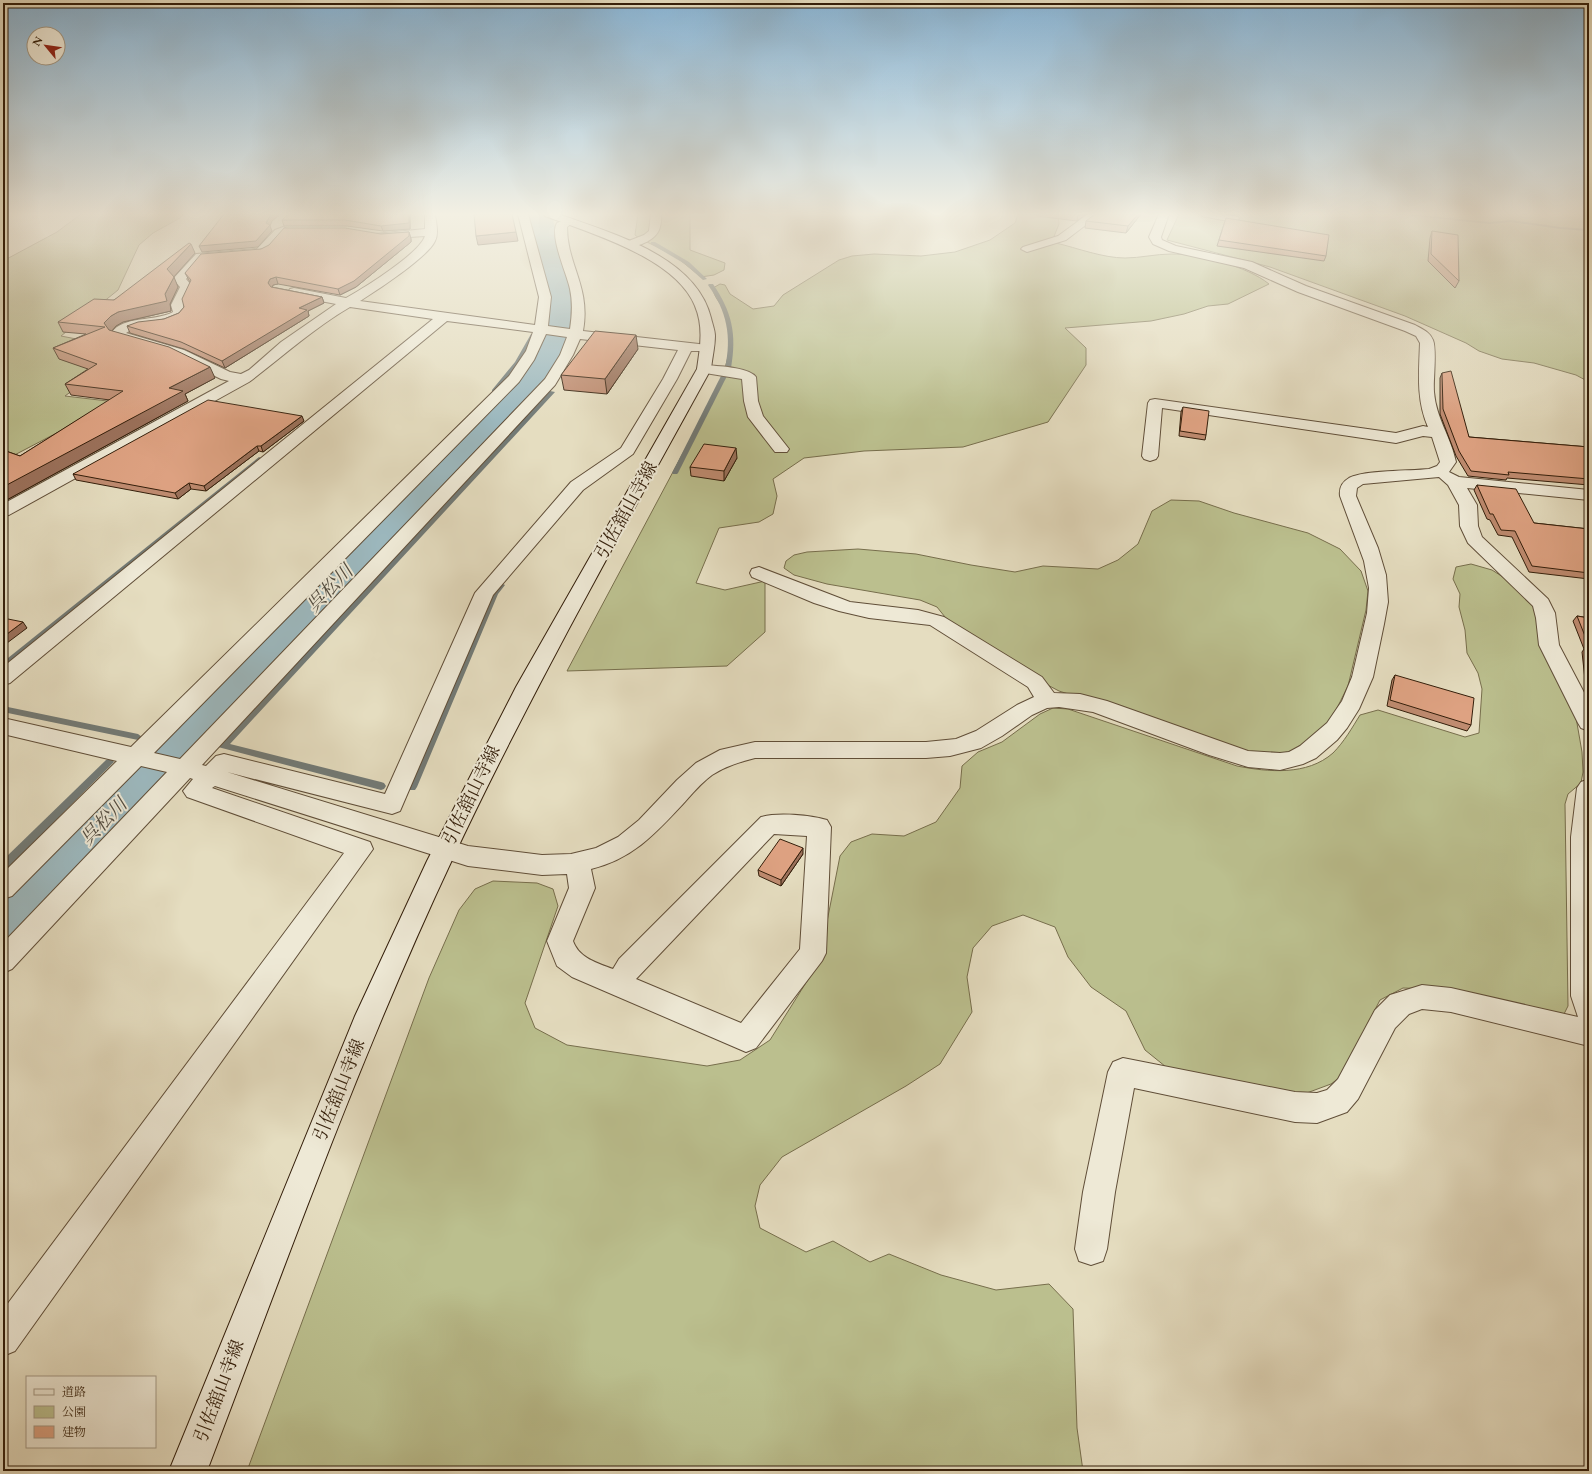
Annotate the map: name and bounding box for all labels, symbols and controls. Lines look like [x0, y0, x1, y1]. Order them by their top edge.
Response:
north arrow [26, 26, 66, 66]
text: N [29, 34, 46, 48]
street label: 引佐舘山寺線 [589, 457, 662, 563]
water label: 呉松川 [301, 558, 360, 618]
street label: 引佐舘山寺線 [437, 741, 505, 848]
water label: 呉松川 [75, 791, 134, 851]
street label: 引佐舘山寺線 [308, 1035, 369, 1144]
street label: 引佐舘山寺線 [188, 1336, 249, 1445]
legend [26, 1376, 156, 1448]
text: 道路 [62, 1384, 86, 1400]
text: 公園 [62, 1404, 86, 1420]
text: 建物 [62, 1424, 86, 1440]

